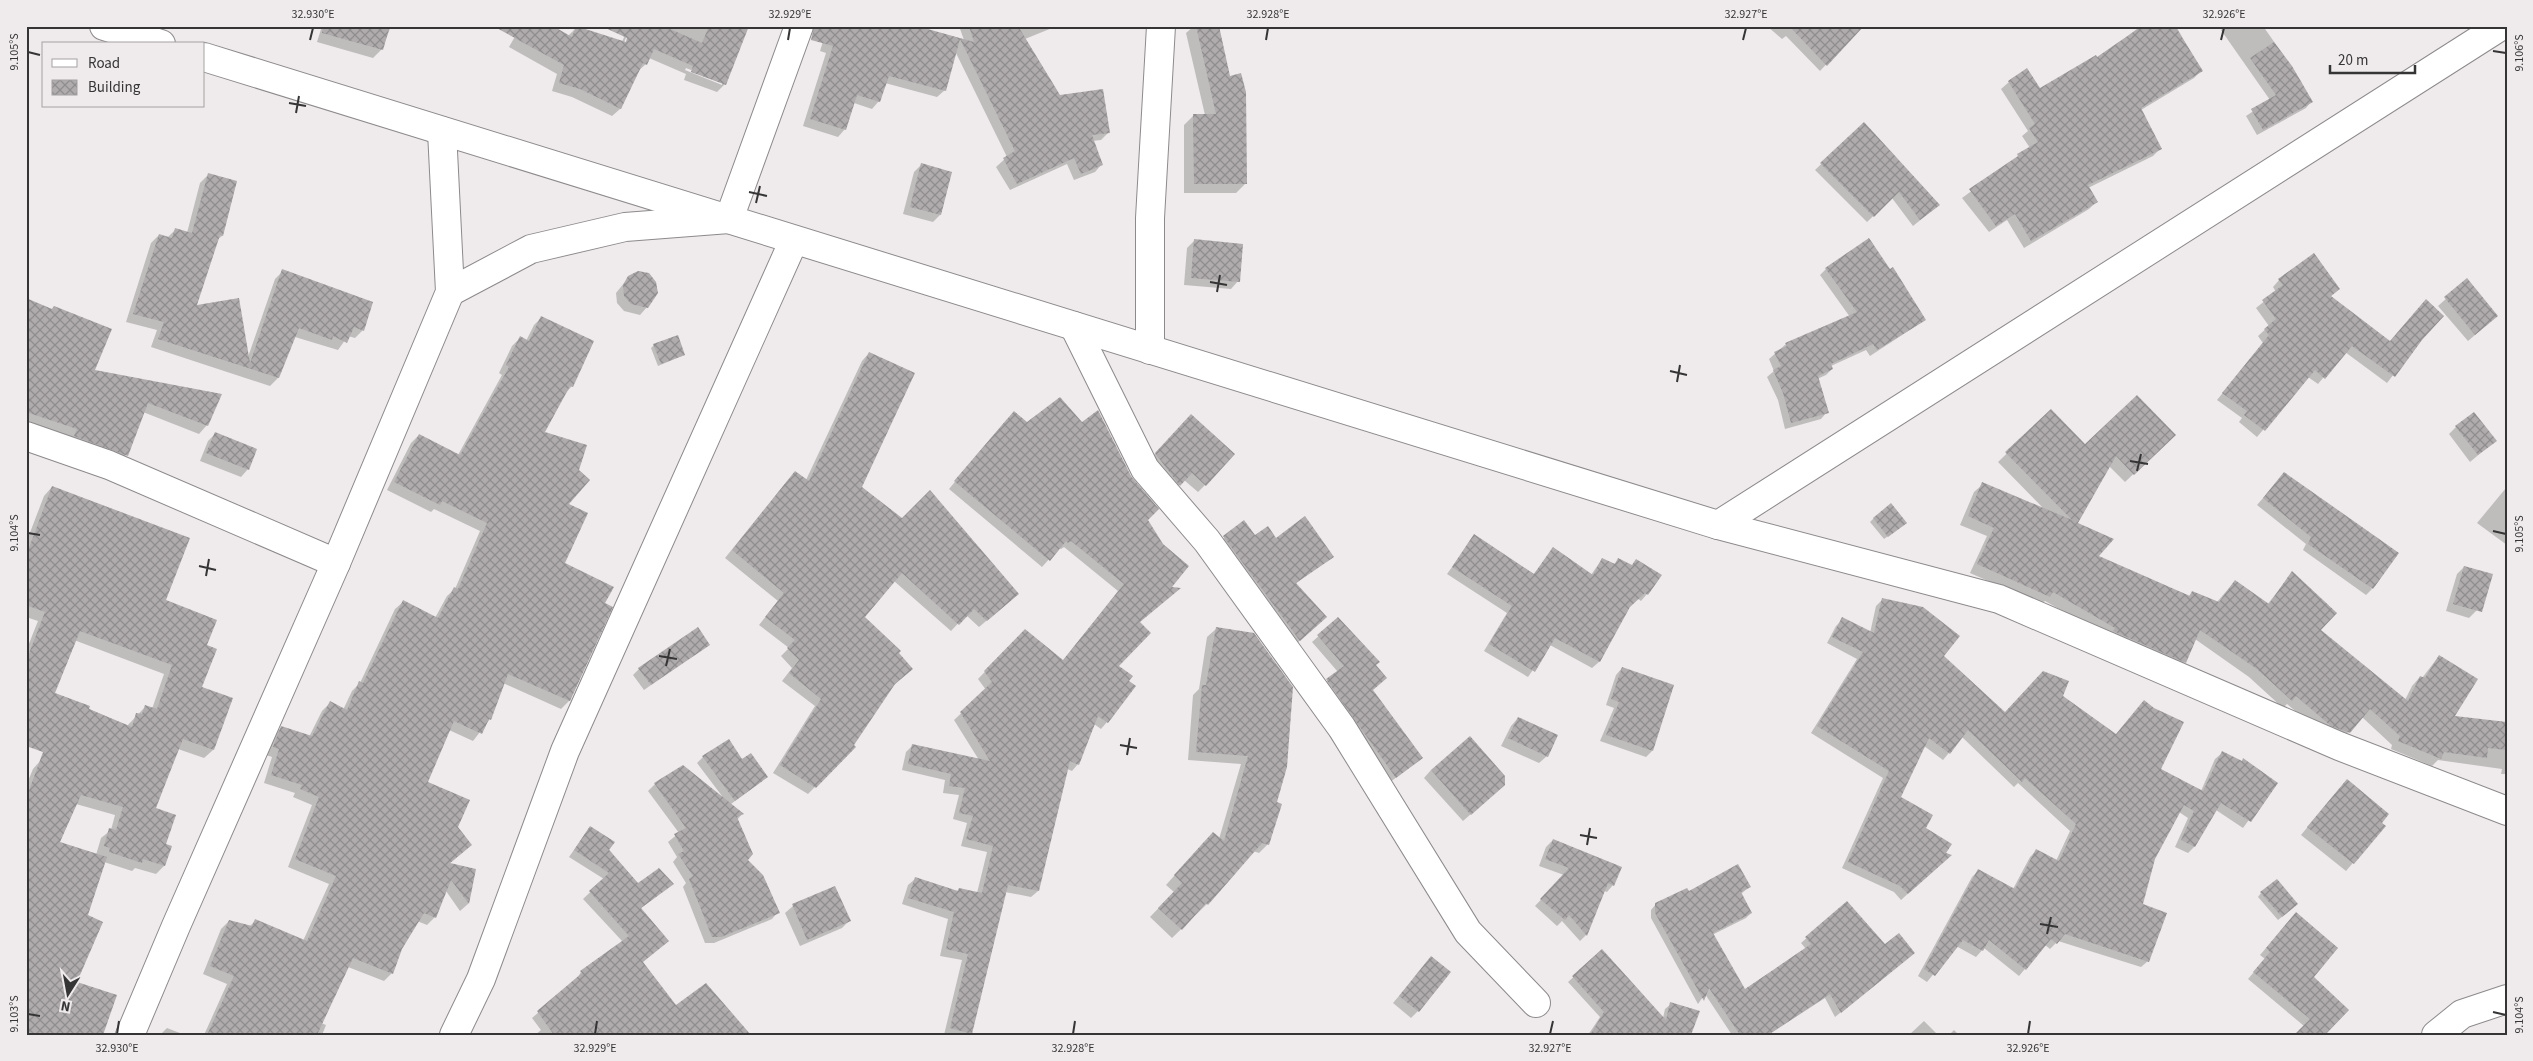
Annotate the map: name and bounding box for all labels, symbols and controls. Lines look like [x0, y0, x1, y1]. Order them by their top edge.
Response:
text: 32.930°E [291, 6, 335, 23]
text: 32.929°E [768, 6, 812, 23]
text: 32.928°E [1246, 6, 1290, 23]
text: 32.927°E [1724, 6, 1768, 23]
text: 32.926°E [2202, 6, 2246, 23]
text: 9.105°S [6, 33, 23, 71]
text: 9.106°S [2511, 34, 2528, 72]
legend [42, 42, 205, 108]
scale bar [2330, 42, 2416, 74]
text: 20 m [2338, 50, 2368, 71]
text: Road [88, 53, 120, 74]
text: Building [88, 77, 141, 98]
text: 9.104°S [6, 514, 23, 552]
text: 9.105°S [2511, 515, 2528, 553]
north arrow [42, 968, 92, 1018]
text: 9.103°S [6, 995, 23, 1033]
text: N [59, 995, 72, 1016]
text: 9.104°S [2511, 996, 2528, 1034]
text: 32.930°E [95, 1040, 139, 1057]
text: 32.929°E [573, 1040, 617, 1057]
text: 32.928°E [1051, 1040, 1095, 1057]
text: 32.927°E [1528, 1040, 1572, 1057]
text: 32.926°E [2006, 1040, 2050, 1057]

